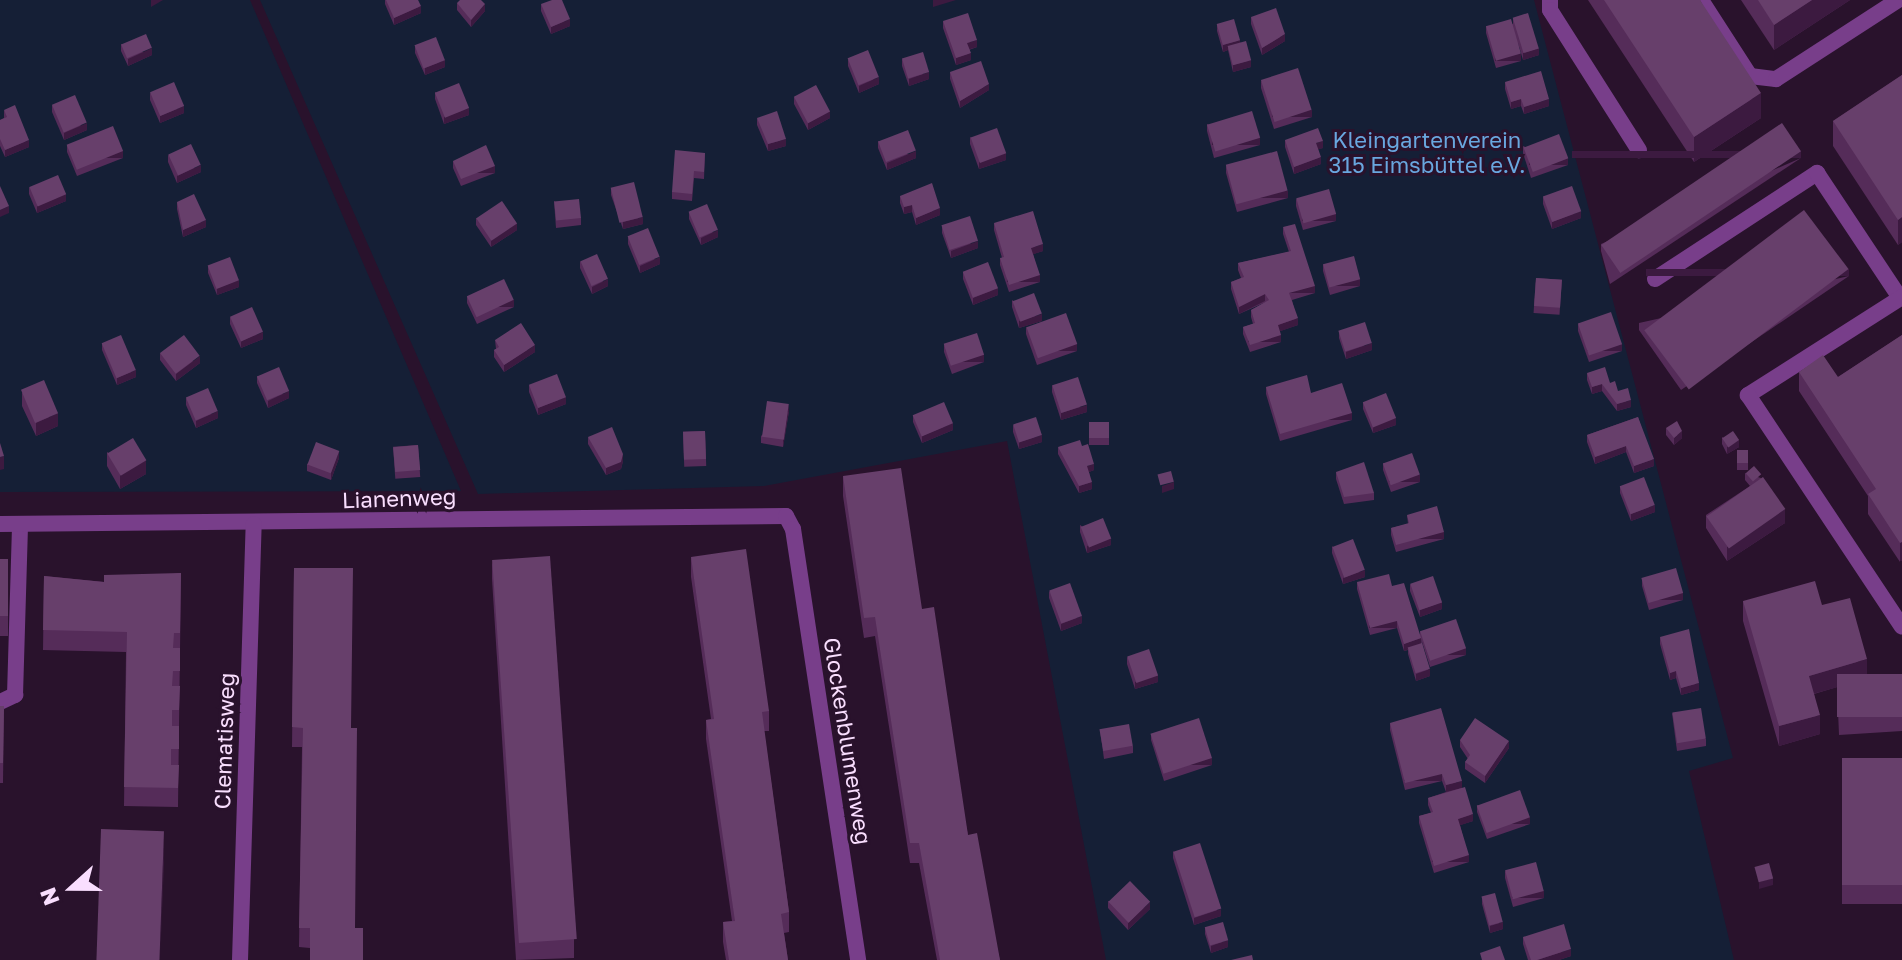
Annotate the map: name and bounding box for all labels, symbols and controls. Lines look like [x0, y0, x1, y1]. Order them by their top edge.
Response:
park label: Kleingartenverein 315 Eimsbüttel e.V. [1329, 126, 1525, 178]
street label: Lianenweg [341, 483, 457, 513]
street label: Glockenblumenweg [819, 636, 877, 846]
street label: Clematisweg [208, 672, 240, 810]
north arrow [32, 848, 112, 928]
text: N [34, 884, 65, 909]

